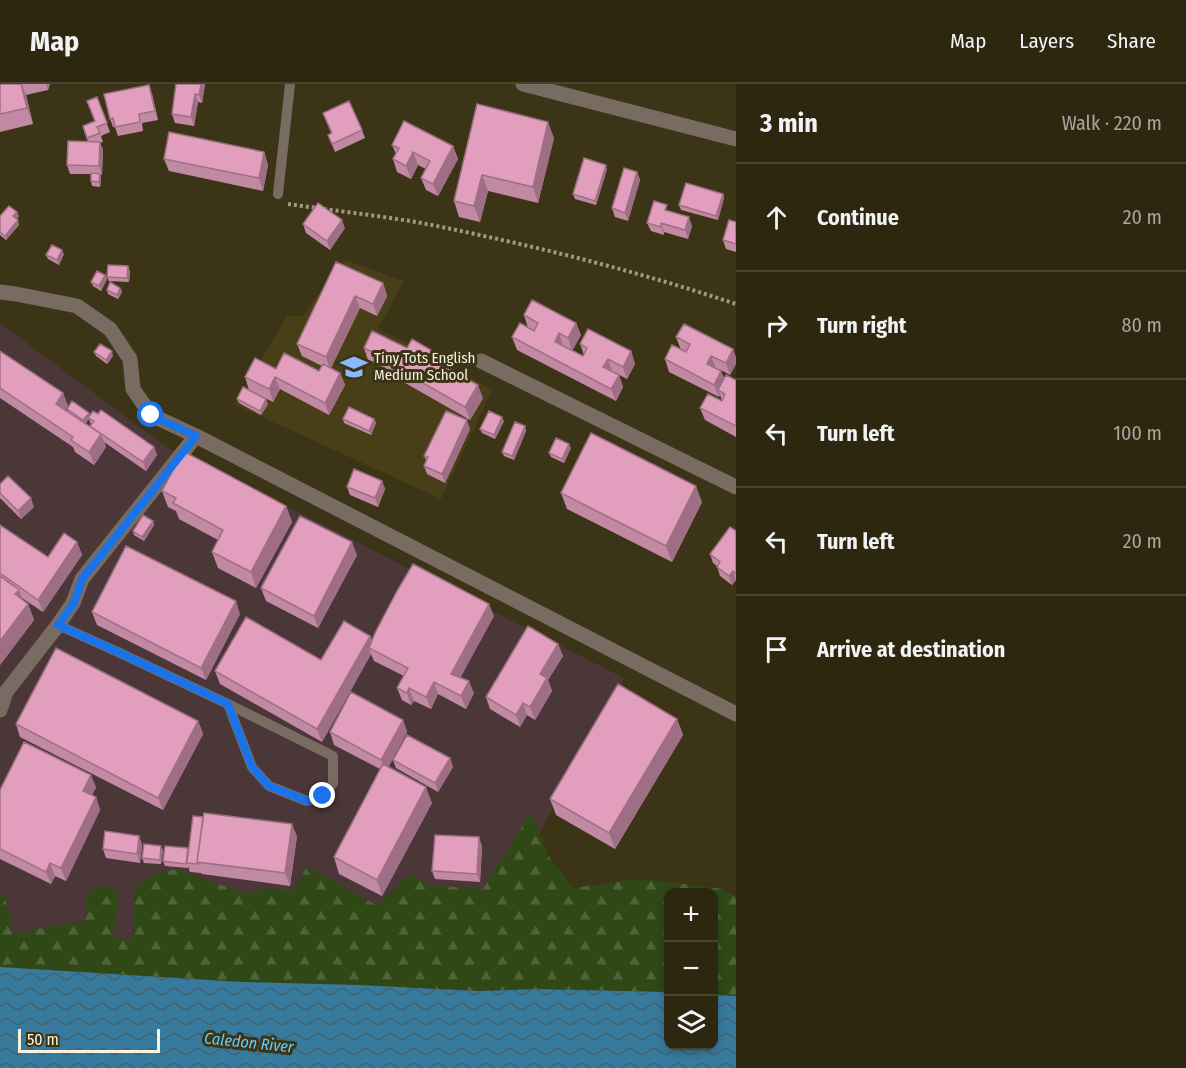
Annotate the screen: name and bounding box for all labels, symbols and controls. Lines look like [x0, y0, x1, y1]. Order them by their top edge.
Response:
text: Map [30, 25, 79, 58]
text: Map [950, 28, 986, 54]
text: Layers [1019, 28, 1074, 54]
text: Share [1107, 28, 1156, 54]
text: 3 min [760, 108, 818, 139]
text: Walk · 220 m [1062, 111, 1162, 135]
icon: ahead [760, 201, 793, 234]
text: Continue [817, 204, 899, 231]
text: 20 m [1123, 205, 1162, 229]
icon: right [760, 309, 793, 342]
text: Turn right [817, 312, 906, 339]
text: 80 m [1122, 313, 1162, 337]
place label: Tiny Tots English Medium School [374, 349, 475, 384]
school or university icon: Tiny Tots English Medium School [339, 352, 369, 382]
route start [137, 401, 163, 427]
icon: left [760, 417, 793, 450]
text: Turn left [817, 420, 895, 447]
text: 100 m [1113, 421, 1162, 445]
icon: left [760, 525, 793, 558]
text: Turn left [817, 528, 895, 555]
text: 20 m [1123, 529, 1162, 553]
icon: arrive [760, 633, 793, 666]
text: Arrive at destination [817, 636, 1005, 663]
route end [309, 782, 335, 808]
map controls [664, 888, 718, 1050]
button: + [664, 888, 718, 942]
button: − [664, 942, 718, 996]
button: layers [664, 996, 718, 1050]
scale bar [18, 1026, 160, 1054]
water label: Caledon River [203, 1028, 295, 1057]
text: 50 m [27, 1030, 59, 1049]

